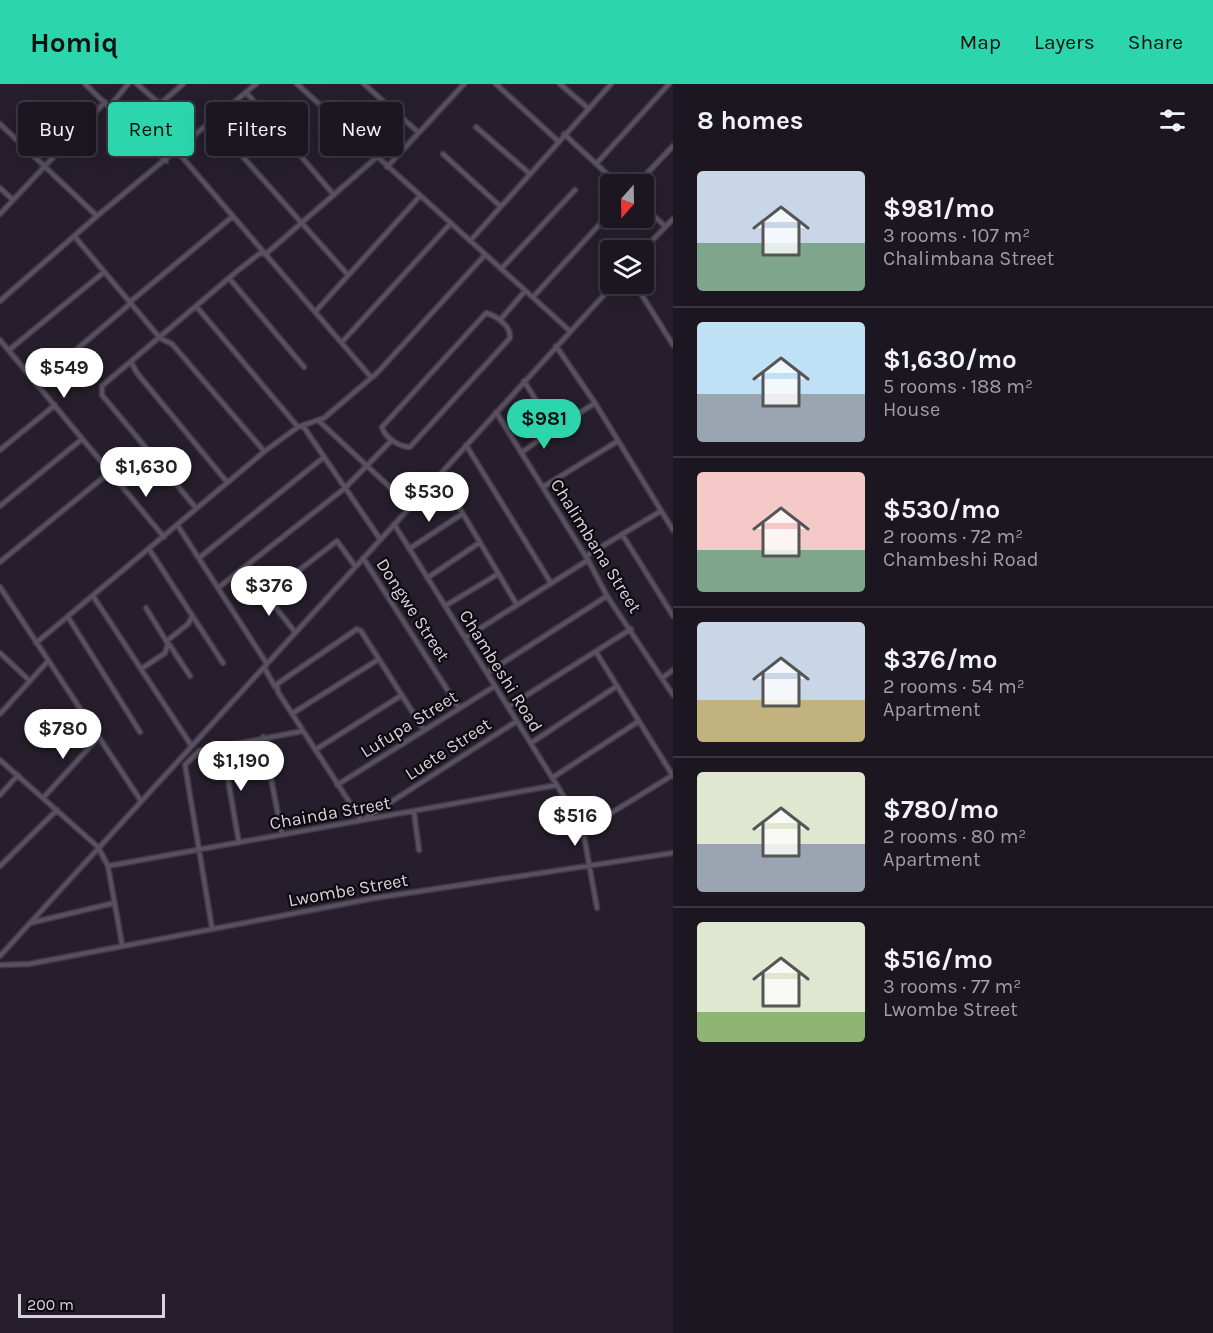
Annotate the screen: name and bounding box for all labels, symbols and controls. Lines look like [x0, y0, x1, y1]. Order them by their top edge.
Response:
text: Homiq [30, 26, 118, 59]
text: Map [959, 30, 1001, 54]
text: Layers [1034, 30, 1095, 54]
text: Share [1128, 30, 1183, 54]
chip: Buy [18, 102, 96, 156]
chip: Rent [108, 102, 194, 156]
chip: Filters [206, 102, 308, 156]
chip: New [320, 102, 403, 156]
icon: filters [1156, 104, 1189, 137]
text: 8 homes [697, 105, 803, 136]
north arrow [600, 174, 654, 228]
map controls [600, 174, 654, 294]
text: $981/mo [883, 193, 995, 224]
icon: home [745, 195, 817, 267]
text: 3 rooms · 107 m² [883, 224, 1030, 247]
button: layers [600, 240, 654, 294]
text: Chalimbana Street [883, 247, 1054, 270]
text: $1,630/mo [883, 344, 1017, 375]
icon: home [745, 346, 817, 418]
pin: $549 [28, 348, 100, 399]
text: $549 [39, 356, 89, 379]
text: 5 rooms · 188 m² [883, 375, 1033, 398]
text: House [883, 398, 940, 421]
pin: $981 [508, 399, 580, 450]
text: $981 [521, 407, 567, 430]
pin: $1,630 [97, 447, 195, 498]
text: $1,630 [114, 455, 178, 478]
pin: $530 [393, 472, 465, 523]
street label: Chalimbana Street [546, 475, 646, 617]
text: $530 [404, 480, 454, 503]
text: $530/mo [883, 494, 1000, 525]
icon: home [745, 496, 817, 568]
text: 2 rooms · 72 m² [883, 525, 1023, 548]
text: Chambeshi Road [883, 548, 1039, 571]
street label: Dongwe Street [371, 554, 455, 666]
pin: $376 [233, 566, 305, 617]
text: $376 [245, 574, 293, 597]
street label: Chambeshi Road [455, 606, 547, 736]
text: $376/mo [883, 644, 997, 675]
icon: home [745, 646, 817, 718]
text: 2 rooms · 54 m² [883, 675, 1025, 698]
street label: Lufupa Street [356, 685, 462, 763]
text: Apartment [883, 698, 981, 721]
pin: $780 [27, 709, 99, 760]
street label: Luete Street [401, 713, 495, 785]
text: $780 [38, 717, 88, 740]
pin: $1,190 [192, 741, 290, 792]
text: $1,190 [212, 749, 270, 772]
street label: Chainda Street [268, 792, 392, 834]
text: $780/mo [883, 794, 999, 825]
pin: $516 [539, 796, 611, 847]
icon: home [745, 796, 817, 868]
text: $516 [553, 804, 597, 827]
text: 2 rooms · 80 m² [883, 825, 1026, 848]
text: Apartment [883, 848, 981, 871]
street label: Lwombe Street [286, 869, 410, 911]
text: $516/mo [883, 944, 993, 975]
icon: home [745, 946, 817, 1018]
text: 3 rooms · 77 m² [883, 975, 1021, 998]
text: Lwombe Street [883, 998, 1018, 1021]
scale bar [18, 1291, 165, 1318]
text: 200 m [27, 1295, 74, 1314]

